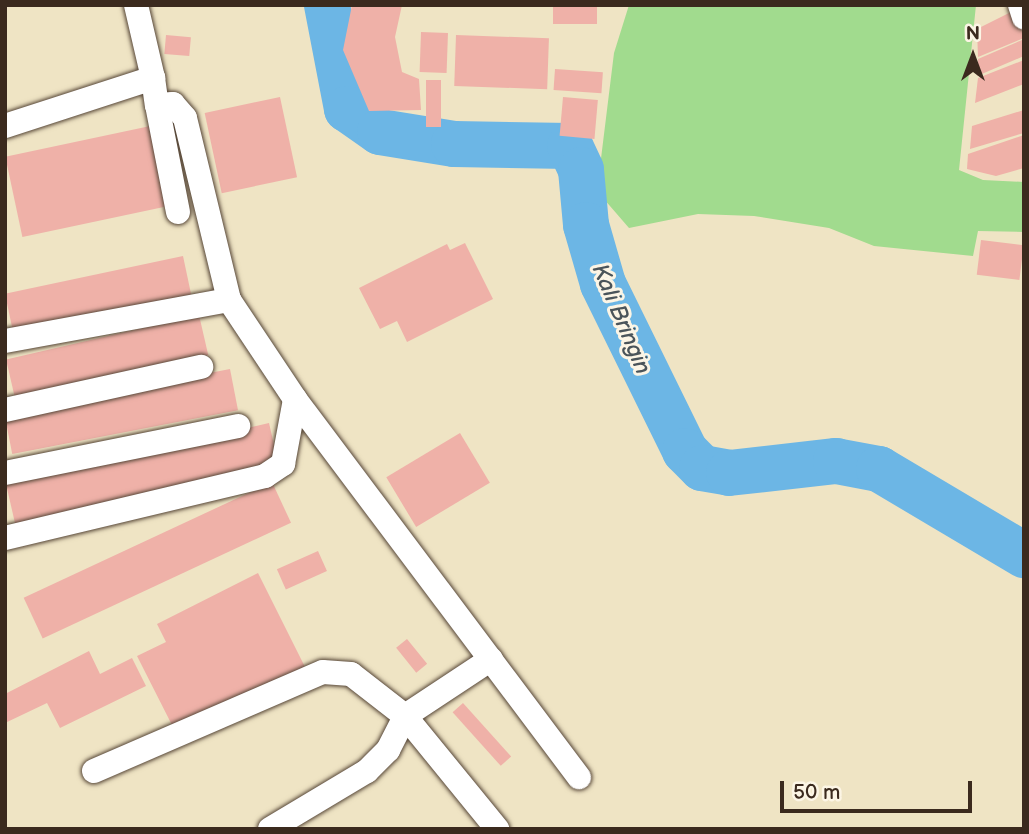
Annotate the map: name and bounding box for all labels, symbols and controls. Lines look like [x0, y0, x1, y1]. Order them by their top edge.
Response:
north arrow [938, 21, 1008, 91]
text: N [966, 23, 980, 46]
water label: Kali Bringin [585, 260, 657, 378]
scale bar [784, 768, 976, 812]
text: 50 m [793, 780, 840, 805]

